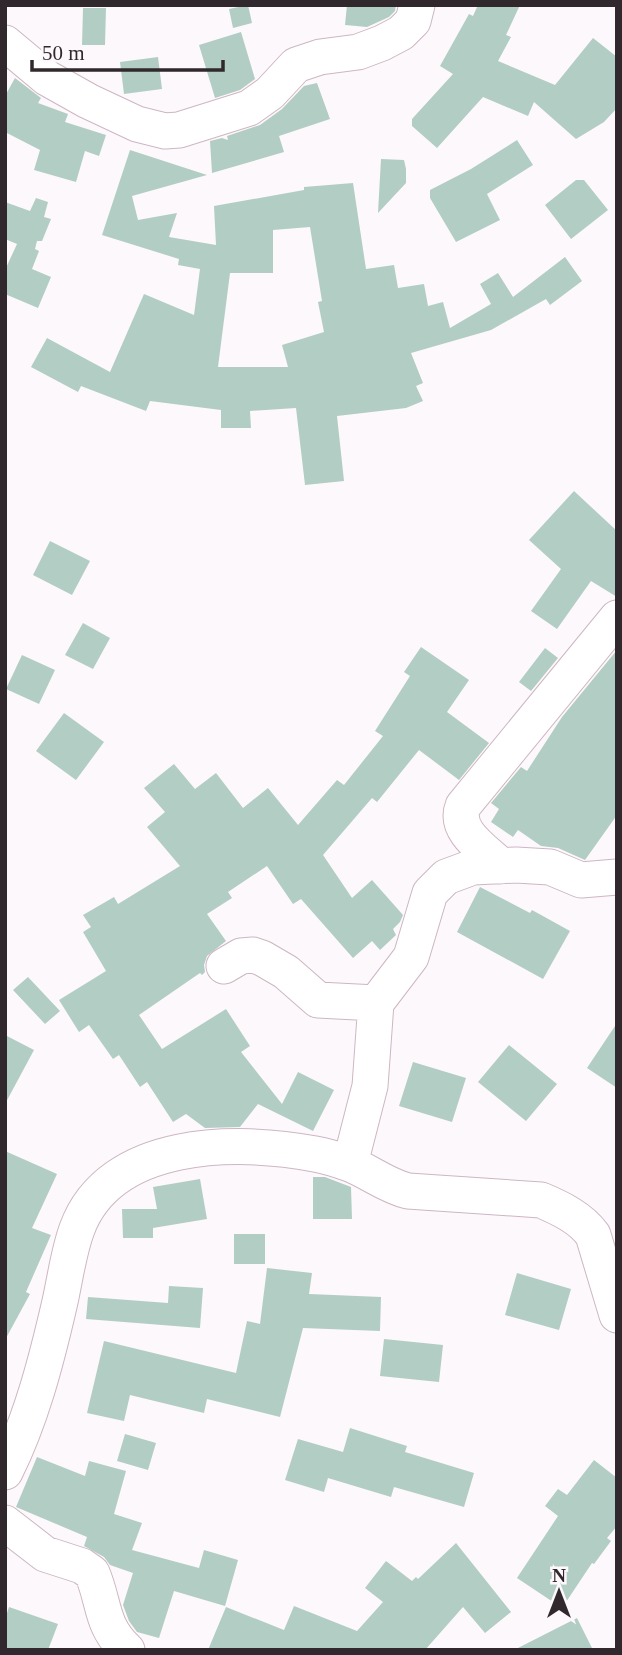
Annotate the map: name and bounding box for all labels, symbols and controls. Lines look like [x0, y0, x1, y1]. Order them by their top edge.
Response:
scale bar [32, 28, 222, 72]
text: 50 m [42, 41, 85, 65]
north arrow [524, 1557, 594, 1627]
text: N [552, 1565, 566, 1586]

